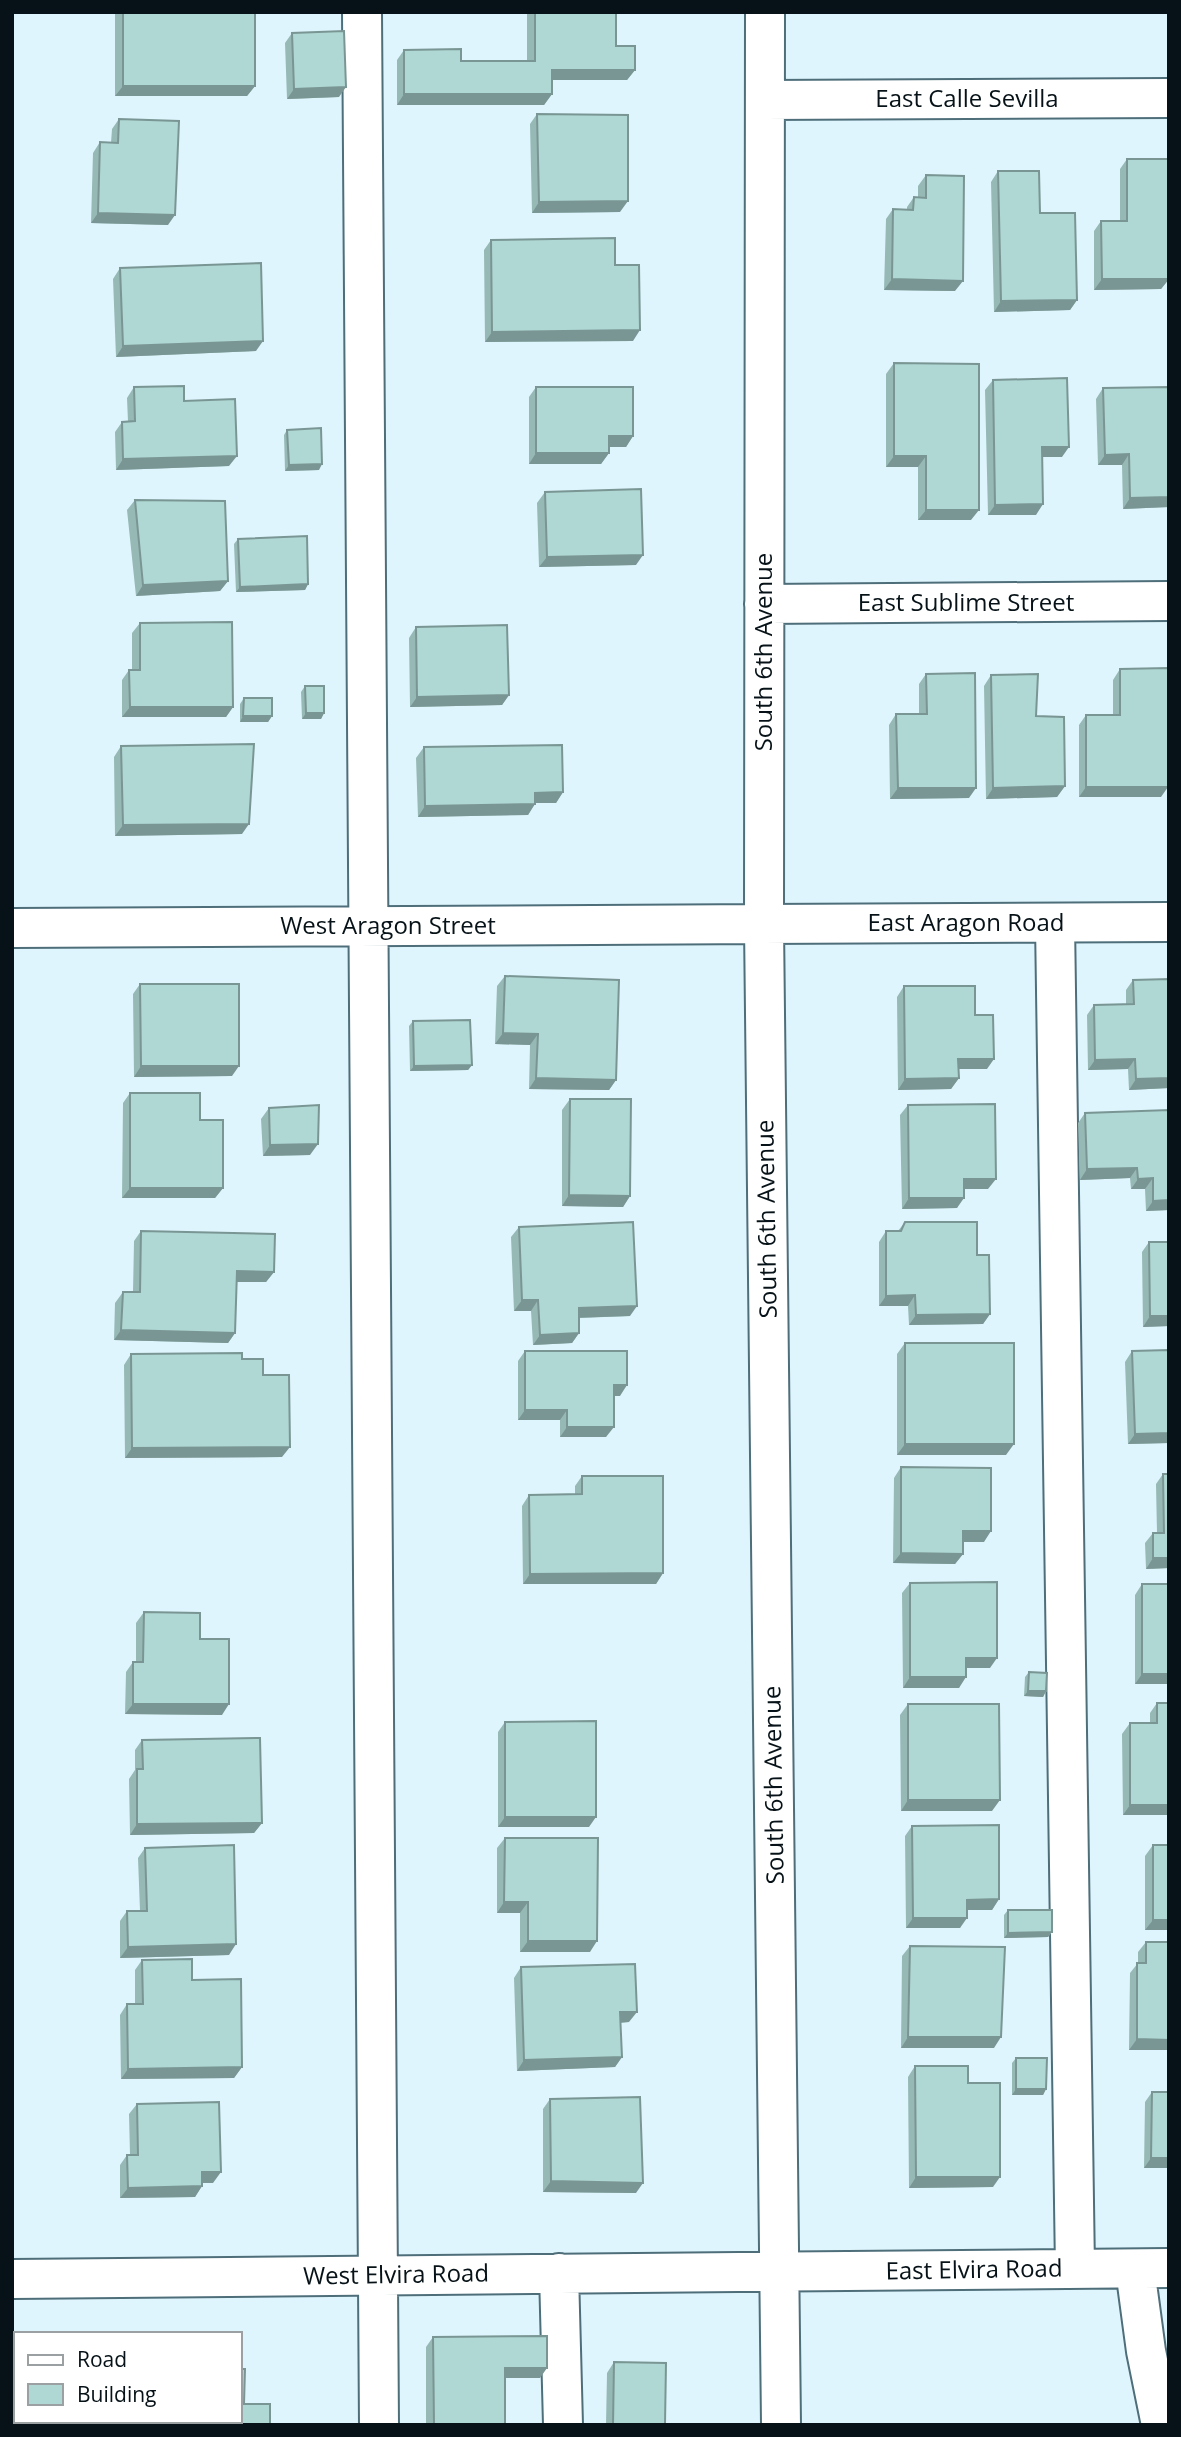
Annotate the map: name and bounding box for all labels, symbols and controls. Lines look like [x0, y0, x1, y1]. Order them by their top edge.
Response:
street label: East Calle Sevilla [875, 81, 1059, 114]
street label: South 6th Avenue [746, 553, 779, 751]
street label: East Sublime Street [858, 585, 1074, 618]
street label: East Aragon Road [868, 905, 1064, 938]
street label: West Aragon Street [280, 908, 496, 941]
street label: South 6th Avenue [747, 1119, 784, 1319]
street label: South 6th Avenue [754, 1685, 791, 1885]
street label: East Elvira Road [885, 2250, 1063, 2287]
street label: West Elvira Road [303, 2255, 489, 2292]
legend [14, 2332, 242, 2423]
text: Road [77, 2345, 127, 2373]
text: Building [77, 2380, 156, 2408]

